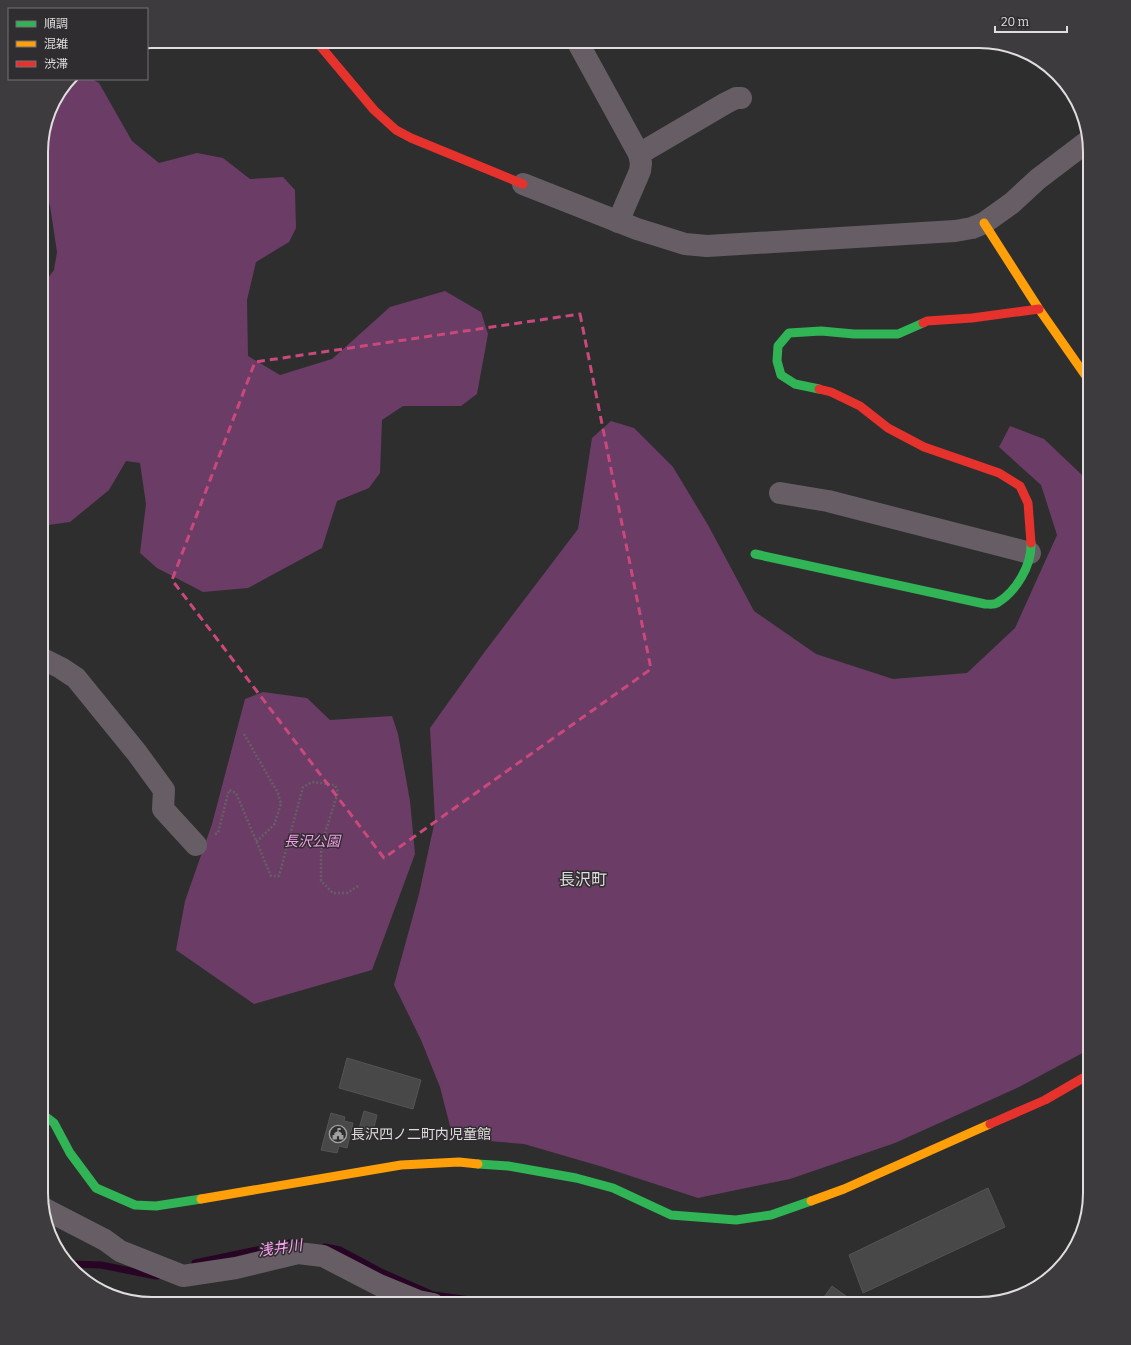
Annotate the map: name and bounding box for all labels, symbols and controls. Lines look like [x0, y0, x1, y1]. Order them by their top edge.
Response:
legend [8, 8, 148, 80]
scale bar [995, 8, 1067, 34]
text: 20 m [1001, 15, 1030, 29]
text: 順調 [44, 17, 68, 31]
text: 混雑 [44, 37, 68, 51]
text: 渋滞 [44, 57, 68, 71]
park label: 長沢公園 [284, 833, 342, 850]
district label: 長沢町 [559, 870, 607, 889]
public building icon: 長沢四ノ二町内児童館 [328, 1124, 348, 1144]
place label: 長沢四ノ二町内児童館 [351, 1126, 491, 1143]
water label: 浅井川 [256, 1236, 306, 1260]

